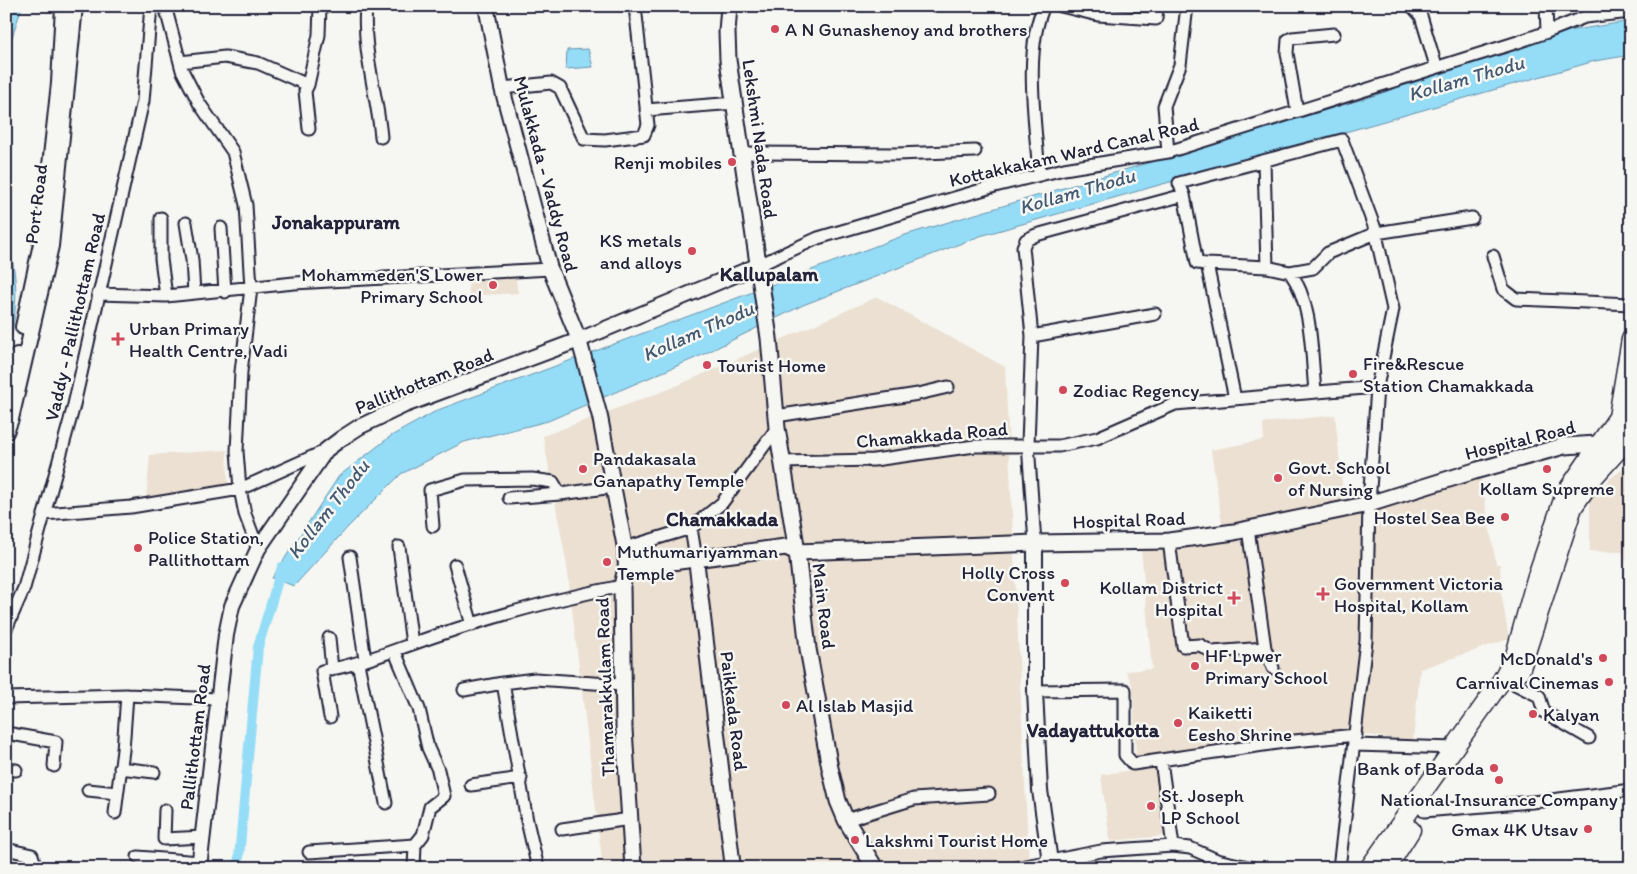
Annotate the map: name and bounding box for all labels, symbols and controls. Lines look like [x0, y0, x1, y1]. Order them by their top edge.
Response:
place label: A N Gunashenoy and brothers [785, 18, 1027, 41]
marker: A N Gunashenoy and brothers [769, 23, 781, 35]
water label: Kollam Thodu [1405, 50, 1528, 106]
street label: Lekshmi Nada Road [737, 58, 783, 221]
street label: Mulakkada - Vaddy Road [509, 73, 583, 275]
street label: Kottakkakam Ward Canal Road [947, 112, 1202, 192]
place label: Renji mobiles [614, 151, 722, 174]
marker: Renji mobiles [726, 156, 738, 168]
street label: Port Road [20, 162, 52, 245]
water label: Kollam Thodu [1016, 163, 1139, 219]
street label: Vaddy - Pallithottam Road [40, 210, 110, 423]
district label: Jonakappuram [271, 210, 400, 235]
place label: KS metals and alloys [600, 229, 682, 274]
marker: KS metals and alloys [686, 245, 698, 257]
district label: Kallupalam [720, 262, 819, 287]
place label: Mohammeden'S Lower Primary School [301, 263, 484, 308]
marker: Mohammeden'S Lower Primary School [487, 279, 499, 291]
water label: Kollam Thodu [639, 295, 758, 366]
place label: Urban Primary Health Centre, Vadi [129, 317, 288, 362]
marker: Urban Primary Health Centre, Vadi [111, 332, 125, 346]
street label: Pallithottam Road [351, 343, 497, 419]
place label: Fire&Rescue Station Chamakkada [1363, 352, 1534, 397]
place label: Tourist Home [717, 354, 826, 377]
marker: Tourist Home [701, 359, 713, 371]
marker: Fire&Rescue Station Chamakkada [1347, 368, 1359, 380]
place label: Zodiac Regency [1073, 379, 1199, 402]
marker: Zodiac Regency [1057, 384, 1069, 396]
street label: Hospital Road [1462, 415, 1578, 465]
street label: Chamakkada Road [855, 417, 1009, 453]
place label: Pandakasala Ganapathy Temple [593, 447, 744, 492]
water label: Kollam Thodu [282, 454, 375, 563]
place label: Govt. School of Nursing [1288, 456, 1391, 501]
marker: Pandakasala Ganapathy Temple [577, 463, 589, 475]
marker: Kollam Supreme [1541, 463, 1553, 475]
marker: Govt. School of Nursing [1272, 472, 1284, 484]
place label: Kollam Supreme [1480, 477, 1614, 500]
place label: Hostel Sea Bee [1374, 506, 1495, 529]
district label: Chamakkada [666, 507, 779, 531]
street label: Hospital Road [1072, 507, 1186, 533]
marker: Hostel Sea Bee [1499, 511, 1511, 523]
place label: Police Station, Pallithottam [148, 526, 264, 571]
place label: Muthumariyamman Temple [617, 540, 778, 585]
marker: Police Station, Pallithottam [132, 542, 144, 554]
marker: Muthumariyamman Temple [601, 556, 613, 568]
place label: Holly Cross Convent [962, 561, 1055, 606]
street label: Main Road [807, 562, 841, 650]
place label: Government Victoria Hospital, Kollam [1334, 572, 1503, 617]
place label: Kollam District Hospital [1099, 576, 1224, 621]
marker: Holly Cross Convent [1059, 577, 1071, 589]
marker: Government Victoria Hospital, Kollam [1316, 587, 1330, 601]
marker: Kollam District Hospital [1227, 591, 1241, 605]
street label: Thamarakkulam Road [590, 597, 620, 777]
place label: HF Lpwer Primary School [1205, 644, 1328, 689]
place label: McDonald's [1500, 647, 1593, 670]
street label: Paikkada Road [715, 650, 753, 773]
marker: McDonald's [1597, 652, 1609, 664]
marker: HF Lpwer Primary School [1189, 660, 1201, 672]
street label: Pallithottam Road [175, 662, 215, 811]
place label: Carnival Cinemas [1455, 671, 1599, 694]
marker: Carnival Cinemas [1603, 676, 1615, 688]
place label: Al Islab Masjid [796, 694, 914, 717]
marker: Al Islab Masjid [780, 699, 792, 711]
place label: Kaiketti Eesho Shrine [1188, 701, 1292, 746]
place label: Kalyan [1543, 703, 1600, 726]
marker: Kalyan [1527, 708, 1539, 720]
marker: Kaiketti Eesho Shrine [1172, 717, 1184, 729]
district label: Vadayattukotta [1027, 718, 1160, 743]
place label: Bank of Baroda [1357, 757, 1484, 780]
marker: Bank of Baroda [1488, 762, 1500, 774]
marker: National Insurance Company [1493, 774, 1505, 786]
place label: St. Joseph LP School [1161, 784, 1245, 829]
place label: National Insurance Company [1380, 788, 1618, 811]
marker: St. Joseph LP School [1145, 800, 1157, 812]
place label: Gmax 4K Utsav [1451, 818, 1578, 841]
marker: Gmax 4K Utsav [1582, 823, 1594, 835]
place label: Lakshmi Tourist Home [865, 829, 1048, 852]
marker: Lakshmi Tourist Home [849, 834, 861, 846]

